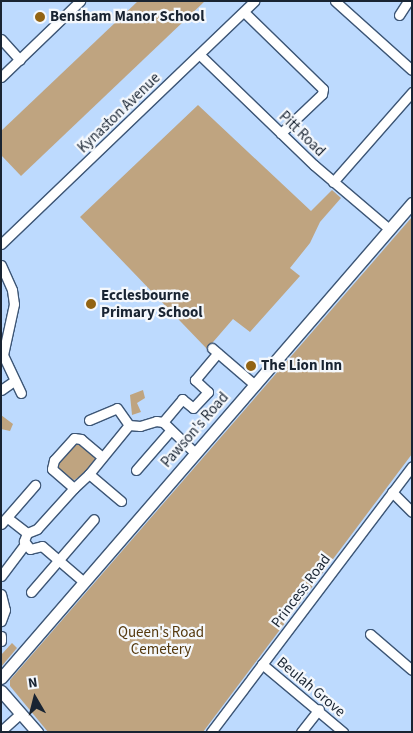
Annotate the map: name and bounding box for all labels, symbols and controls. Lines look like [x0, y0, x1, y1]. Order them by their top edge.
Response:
place label: Bensham Manor School [50, 8, 204, 26]
marker: Bensham Manor School [34, 11, 46, 23]
street label: Kynaston Avenue [74, 69, 164, 157]
street label: Pitt Road [275, 108, 329, 160]
place label: Ecclesbourne Primary School [101, 286, 203, 321]
marker: Ecclesbourne Primary School [85, 298, 97, 310]
place label: The Lion Inn [261, 357, 342, 375]
marker: The Lion Inn [245, 360, 257, 372]
street label: Pawson's Road [157, 389, 233, 471]
street label: Princess Road [268, 551, 334, 631]
park label: Queen's Road Cemetery [118, 623, 204, 658]
street label: Beulah Grove [273, 653, 349, 721]
north arrow [10, 673, 60, 723]
text: N [27, 673, 39, 694]

